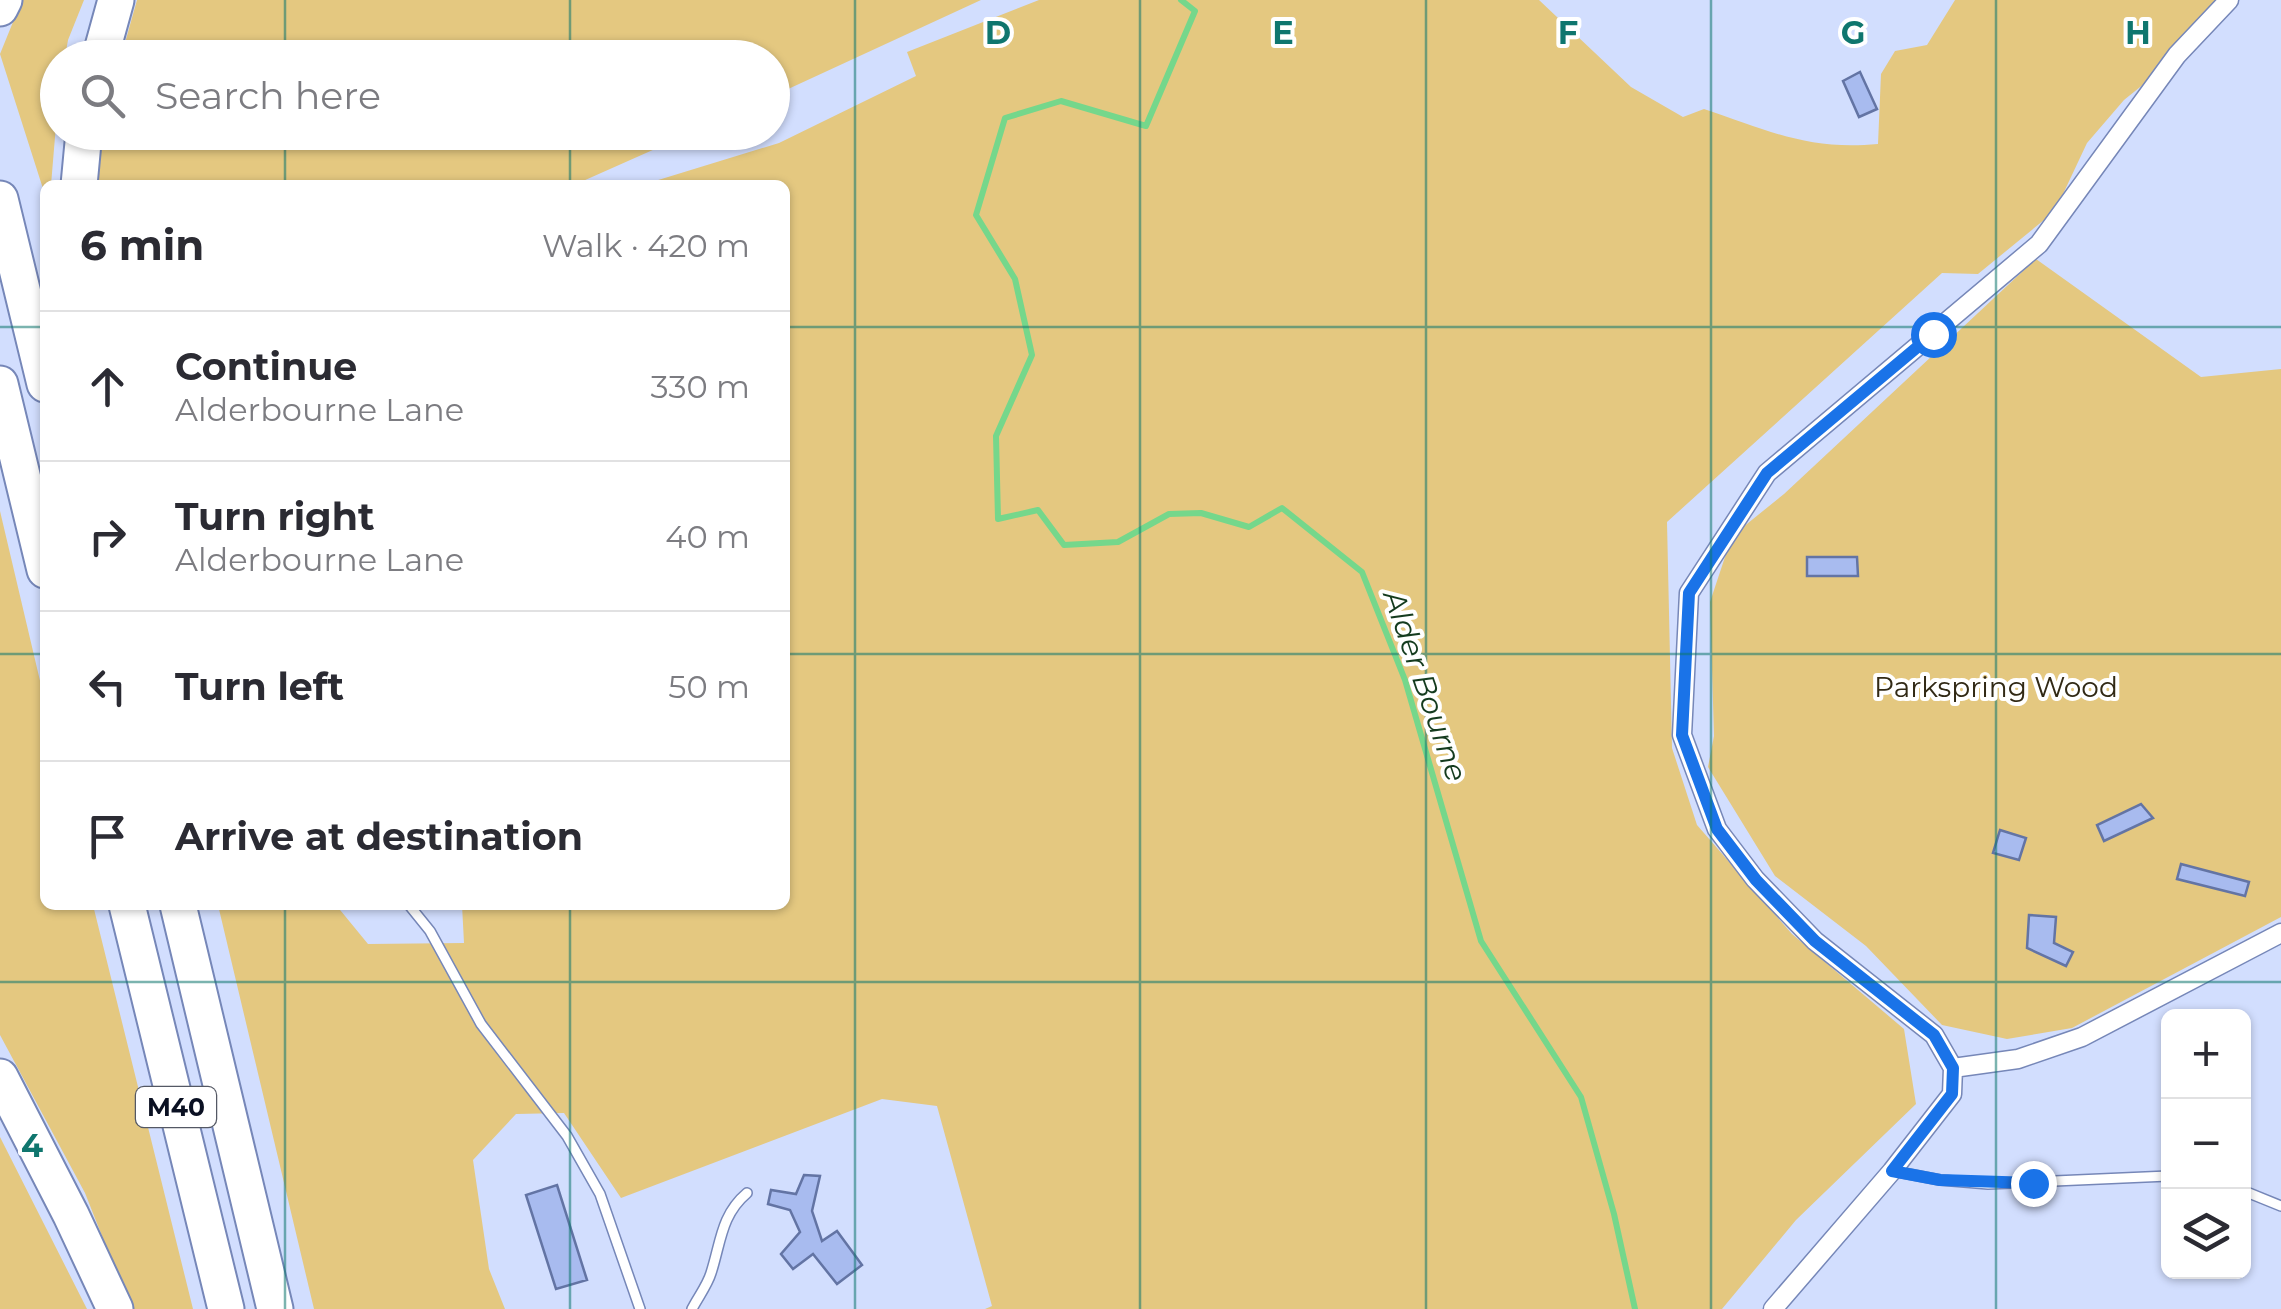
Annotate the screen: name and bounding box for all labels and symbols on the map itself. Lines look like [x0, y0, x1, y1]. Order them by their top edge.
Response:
text: D [985, 13, 1011, 52]
text: E [1272, 13, 1294, 52]
text: F [1558, 13, 1578, 52]
text: G [1841, 13, 1865, 52]
text: H [2125, 13, 2151, 52]
route start [1911, 312, 1957, 358]
water label: Alder Bourne [1375, 584, 1475, 786]
park label: Parkspring Wood [1874, 670, 2118, 704]
road number: M40 [136, 1087, 216, 1127]
text: 4 [21, 1126, 43, 1165]
route end [2011, 1161, 2057, 1207]

